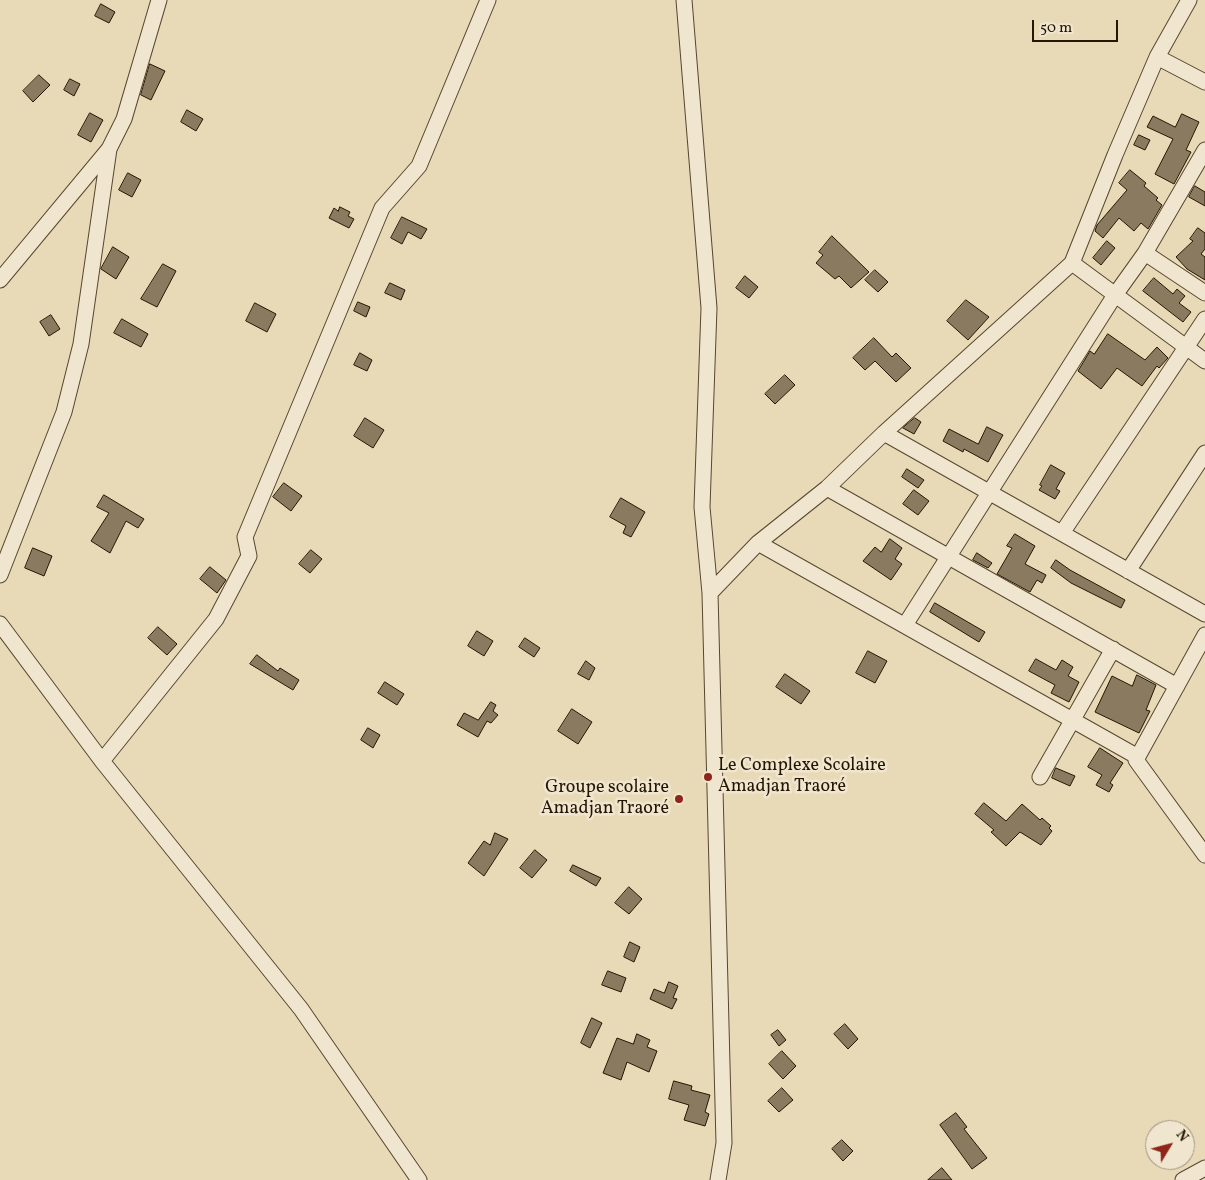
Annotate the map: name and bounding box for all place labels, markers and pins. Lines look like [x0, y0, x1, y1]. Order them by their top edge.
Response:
place label: Le Complexe Scolaire Amadjan Traoré [718, 756, 886, 799]
marker: Le Complexe Scolaire Amadjan Traoré [702, 771, 714, 783]
place label: Groupe scolaire Amadjan Traoré [541, 778, 669, 821]
marker: Groupe scolaire Amadjan Traoré [673, 793, 685, 805]

